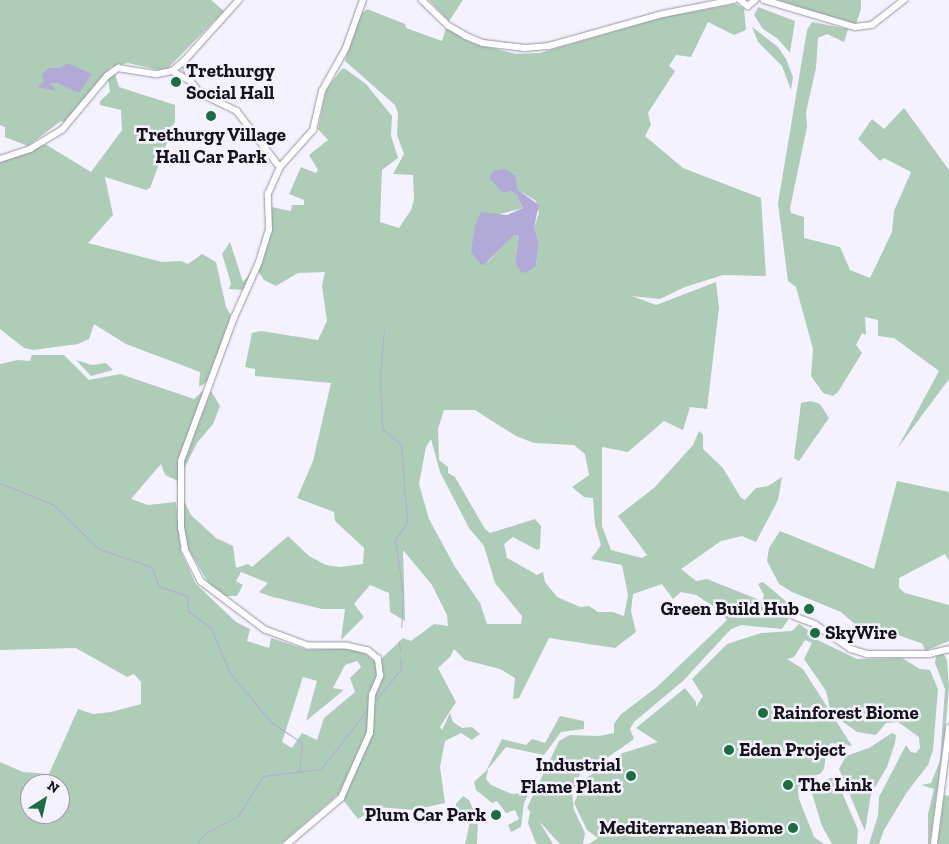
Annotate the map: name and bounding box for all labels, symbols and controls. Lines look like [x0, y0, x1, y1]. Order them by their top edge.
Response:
place label: Trethurgy Social Hall [186, 60, 275, 104]
marker: Trethurgy Social Hall [170, 76, 182, 88]
marker: Trethurgy Village Hall Car Park [205, 110, 217, 122]
place label: Trethurgy Village Hall Car Park [135, 124, 287, 168]
place label: Green Build Hub [660, 598, 799, 620]
marker: Green Build Hub [803, 603, 815, 615]
place label: SkyWire [825, 622, 897, 644]
marker: SkyWire [809, 627, 821, 639]
place label: Rainforest Biome [773, 702, 919, 724]
marker: Rainforest Biome [757, 707, 769, 719]
place label: Eden Project [739, 739, 845, 761]
marker: Eden Project [723, 744, 735, 756]
place label: Industrial Flame Plant [521, 754, 621, 798]
marker: Industrial Flame Plant [625, 770, 637, 782]
north arrow [20, 774, 70, 824]
place label: The Link [798, 774, 872, 796]
text: N [44, 777, 63, 797]
marker: The Link [782, 779, 794, 791]
place label: Plum Car Park [365, 804, 486, 826]
marker: Plum Car Park [490, 809, 502, 821]
place label: Mediterranean Biome [599, 817, 783, 839]
marker: Mediterranean Biome [787, 822, 799, 834]

